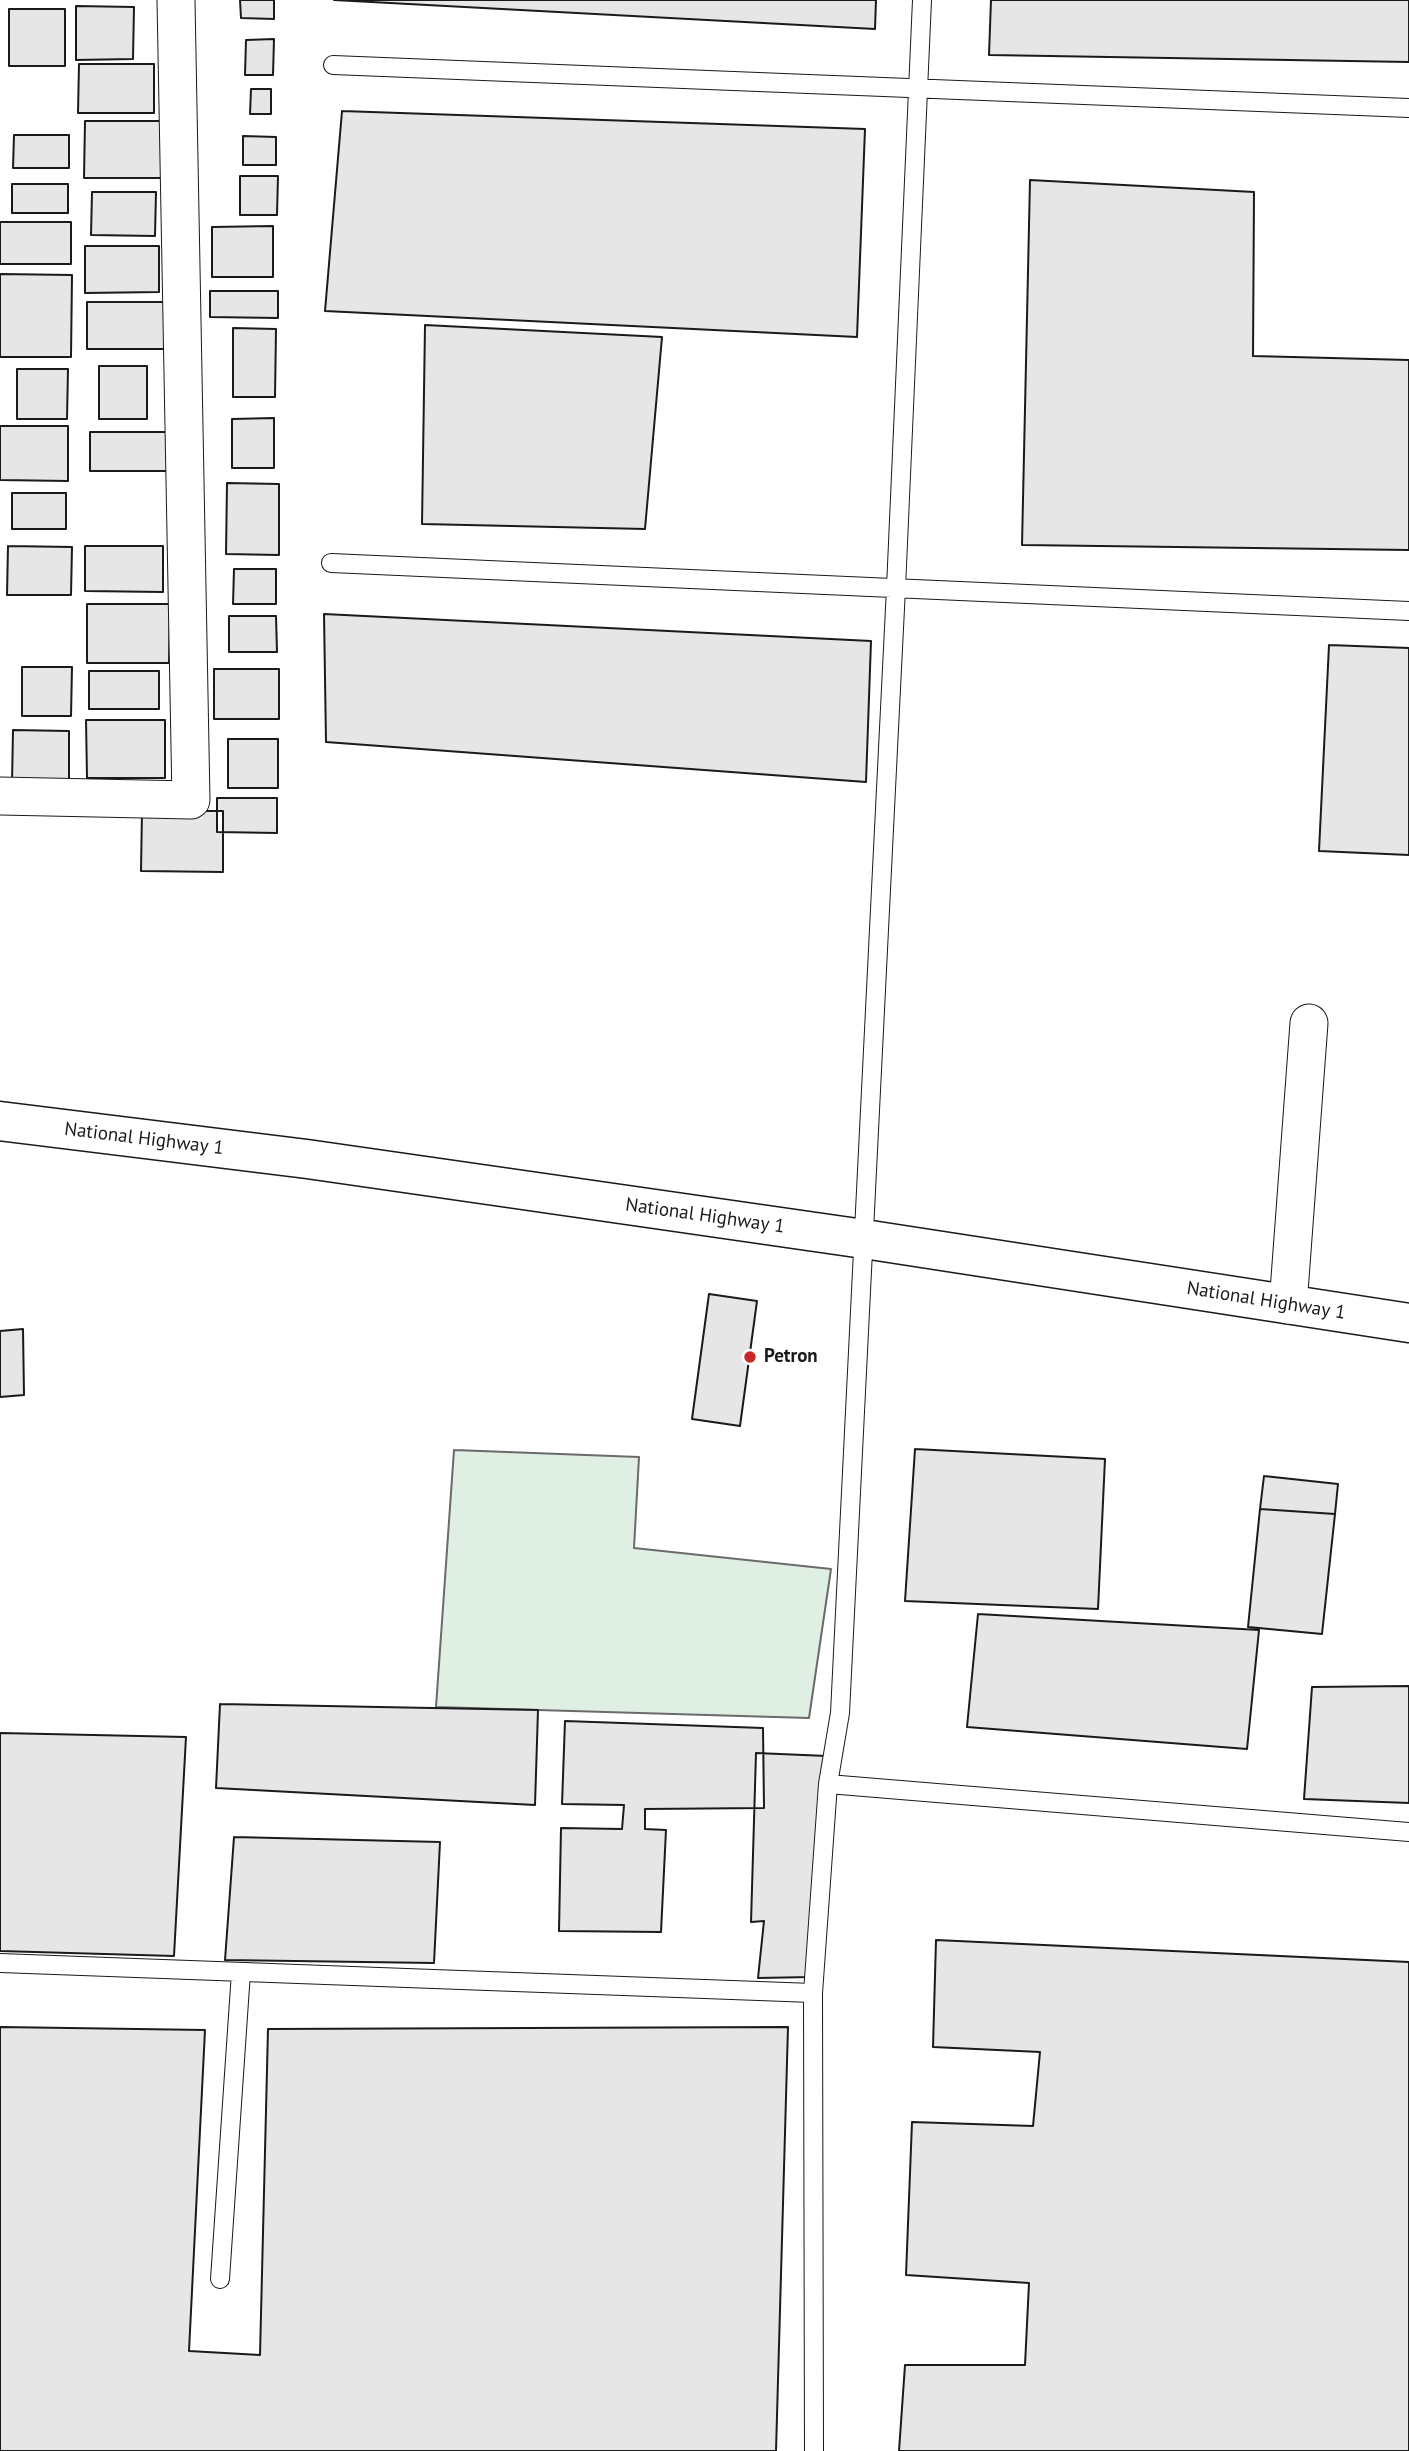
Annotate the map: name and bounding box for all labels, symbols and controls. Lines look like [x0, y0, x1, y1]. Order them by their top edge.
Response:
street label: National Highway 1 [63, 1118, 225, 1160]
street label: National Highway 1 [624, 1194, 786, 1238]
street label: National Highway 1 [1185, 1277, 1347, 1325]
place label: Petron [764, 1346, 818, 1368]
marker: Petron [742, 1349, 758, 1365]

